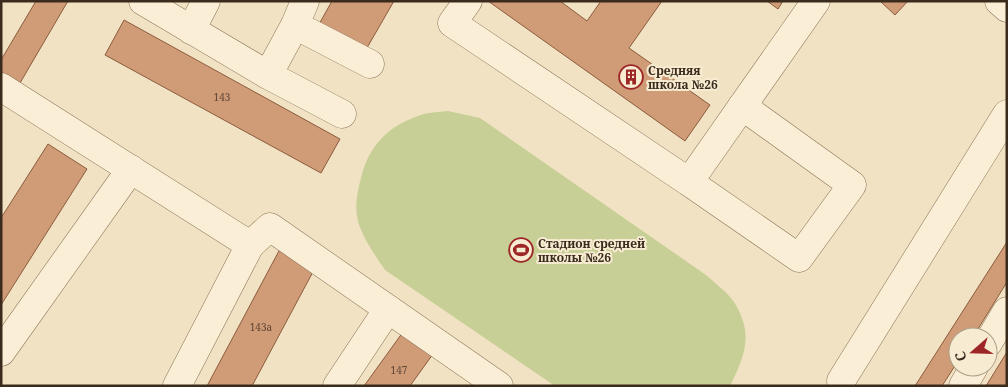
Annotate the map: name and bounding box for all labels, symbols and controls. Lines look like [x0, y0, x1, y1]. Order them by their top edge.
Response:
place label: Средняя школа №26 [648, 62, 718, 93]
building icon: Средняя школа №26 [618, 64, 644, 90]
house number: 143 [214, 90, 231, 104]
place label: Стадион средней школы №26 [538, 235, 645, 266]
sports icon: Стадион средней школы №26 [508, 237, 534, 263]
house number: 143а [250, 320, 273, 334]
north arrow [948, 327, 998, 377]
text: С [950, 349, 971, 364]
house number: 147 [391, 363, 408, 377]

